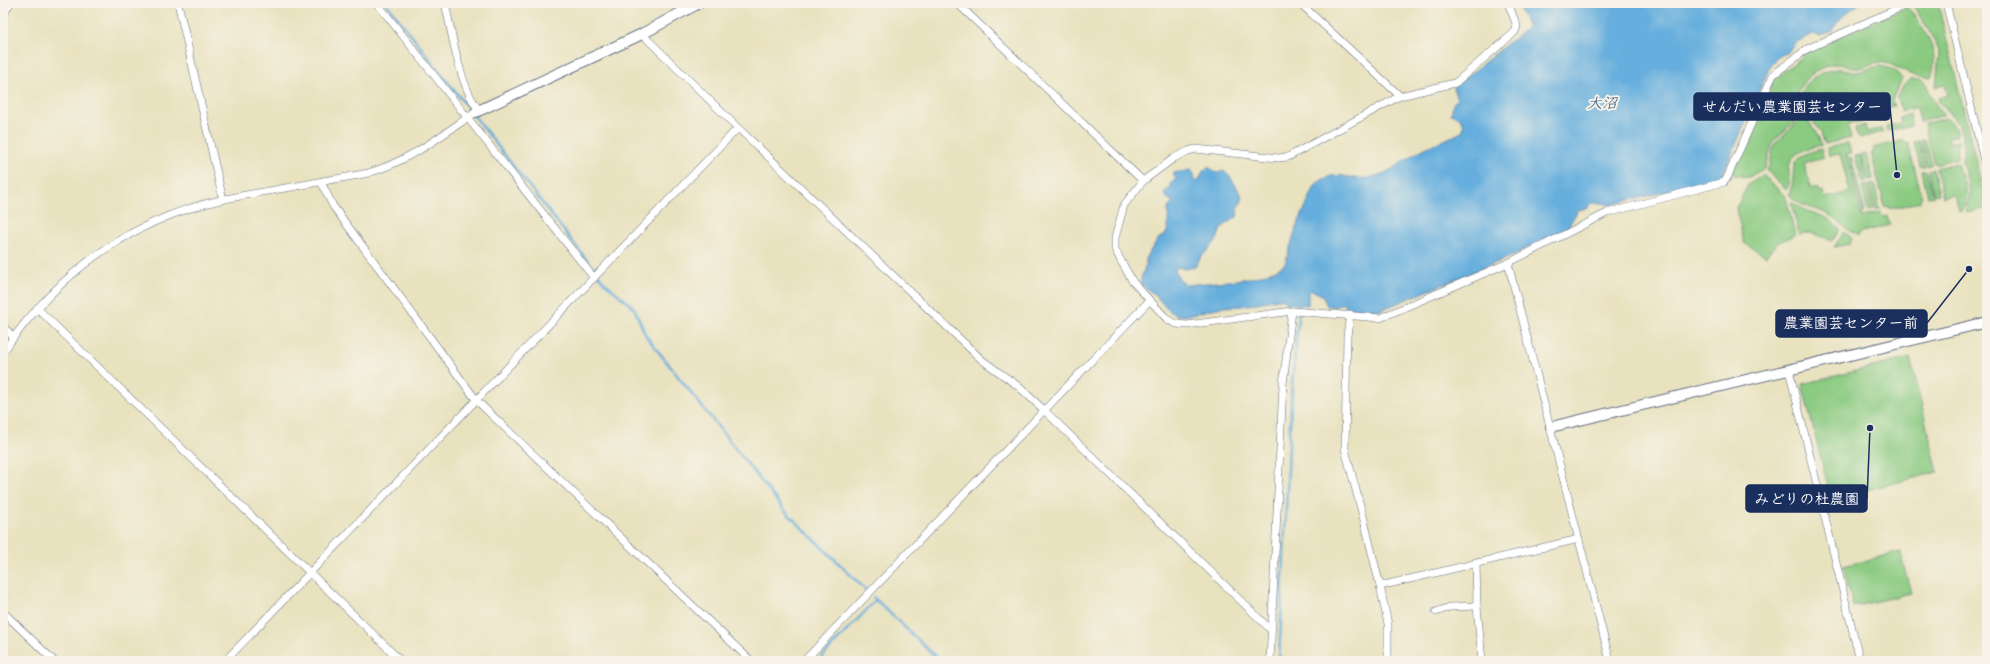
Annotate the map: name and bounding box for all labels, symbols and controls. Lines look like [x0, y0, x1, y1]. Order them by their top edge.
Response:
callout: せんだい農業園芸センター [1694, 93, 1890, 120]
water label: 大沼 [1587, 94, 1619, 112]
text: せんだい農業園芸センター [1702, 98, 1882, 116]
callout: 農業園芸センター前 [1776, 310, 1927, 337]
text: 農業園芸センター前 [1783, 314, 1919, 332]
callout: みどりの杜農園 [1746, 485, 1867, 512]
text: みどりの杜農園 [1754, 490, 1860, 508]

